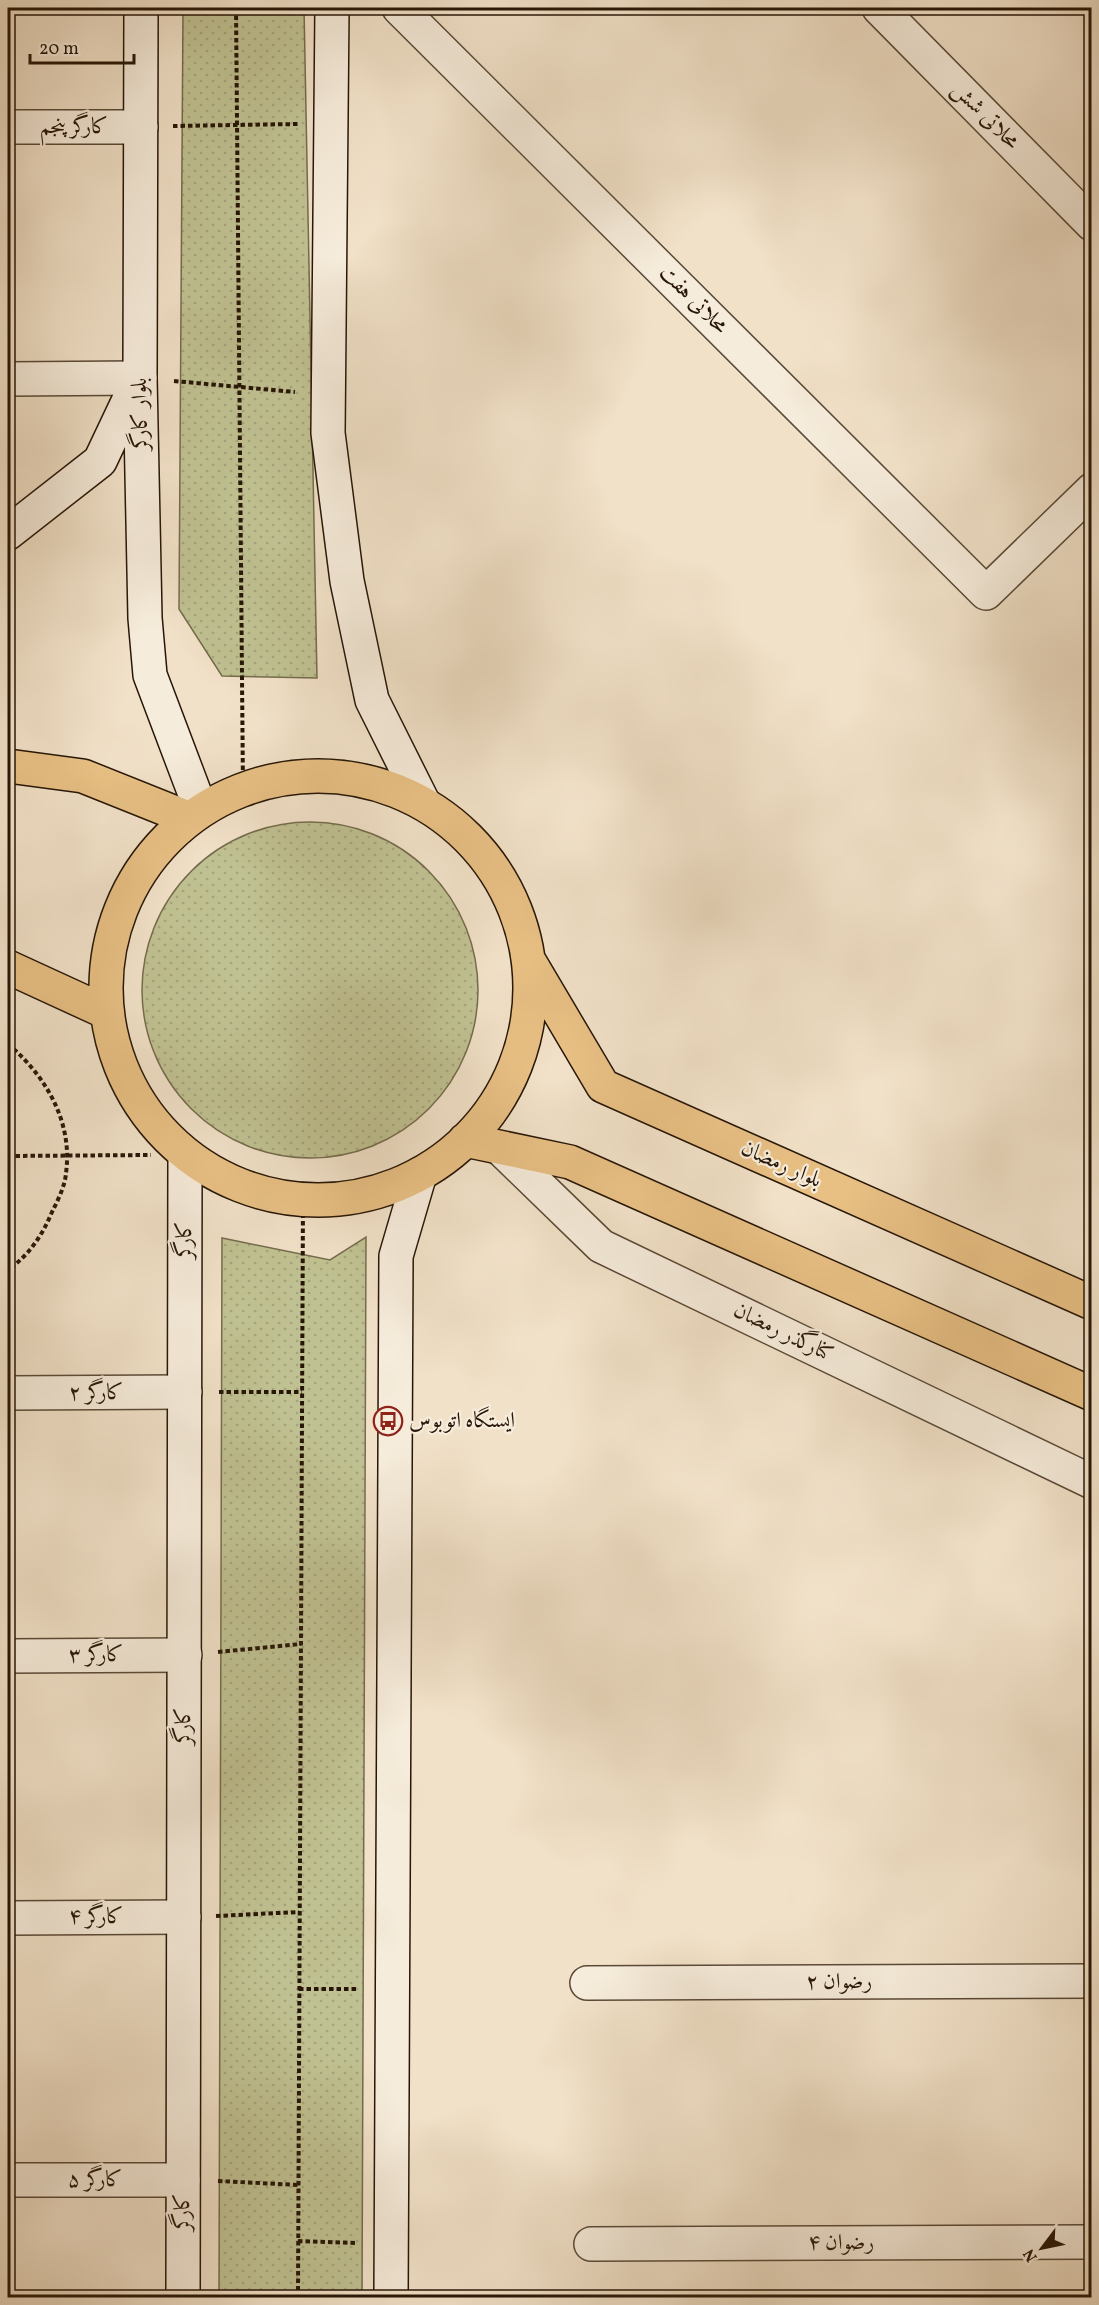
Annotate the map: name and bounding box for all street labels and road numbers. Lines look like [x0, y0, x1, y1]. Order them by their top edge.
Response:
street label: محلاتی شش [944, 75, 1027, 158]
street label: کارگر پنجم [40, 111, 108, 146]
street label: محلاتی هفت [651, 258, 735, 342]
street label: بلوار کارگر [124, 377, 157, 453]
street label: بلوار رمضان [736, 1133, 826, 1197]
street label: کارگر [169, 1221, 201, 1261]
street label: کنارگذر رمضان [728, 1294, 839, 1371]
street label: کارگر ۲ [68, 1377, 124, 1409]
street label: کارگر ۳ [68, 1639, 124, 1671]
street label: کارگر [168, 1707, 200, 1747]
street label: کارگر ۴ [68, 1901, 124, 1933]
street label: رضوان ۲ [806, 1967, 872, 1998]
street label: کارگر ۵ [67, 2164, 123, 2196]
street label: کارگر [167, 2193, 199, 2233]
street label: رضوان ۴ [808, 2228, 874, 2259]

